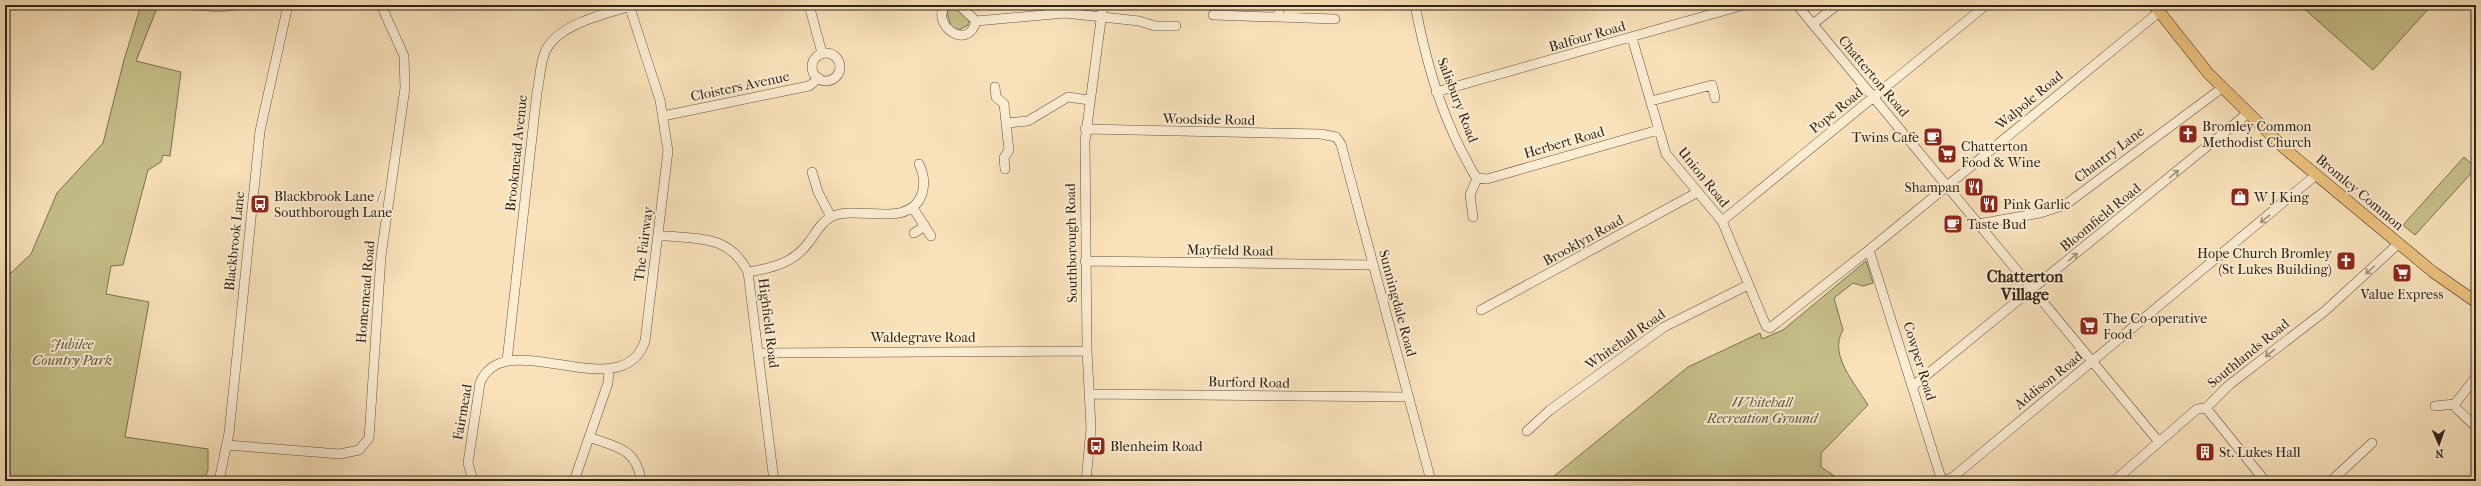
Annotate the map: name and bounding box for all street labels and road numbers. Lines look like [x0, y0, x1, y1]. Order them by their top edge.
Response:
street label: Balfour Road [1547, 17, 1628, 56]
street label: Chatterton Road [1835, 32, 1913, 121]
street label: Salisbury Road [1434, 55, 1482, 145]
street label: Walpole Road [1991, 67, 2067, 134]
street label: Cloisters Avenue [689, 68, 791, 105]
street label: Pope Road [1806, 83, 1867, 137]
street label: Brookmead Avenue [502, 94, 531, 212]
street label: Woodside Road [1162, 110, 1256, 129]
street label: Herbert Road [1522, 123, 1607, 162]
street label: Chantry Lane [2071, 123, 2148, 186]
street label: Union Road [1674, 144, 1733, 211]
street label: Bromley Common [2312, 151, 2407, 234]
street label: Bloomfield Road [2057, 179, 2144, 255]
street label: Southborough Road [1062, 183, 1081, 303]
street label: Blackbrook Lane [221, 190, 248, 292]
street label: The Fairway [630, 205, 657, 283]
street label: Brooklyn Road [1540, 211, 1627, 270]
street label: Homemead Road [353, 240, 378, 344]
street label: Mayfield Road [1186, 241, 1274, 260]
street label: Sunningdale Road [1375, 248, 1420, 359]
street label: Highfield Road [755, 277, 783, 369]
street label: Whitehall Road [1581, 305, 1669, 374]
street label: Southlands Road [2204, 315, 2293, 392]
street label: Cowper Road [1900, 320, 1940, 403]
street label: Waldegrave Road [869, 329, 976, 346]
street label: Addison Road [2010, 347, 2086, 414]
street label: Burford Road [1208, 373, 1290, 392]
street label: Fairmead [449, 382, 476, 441]

